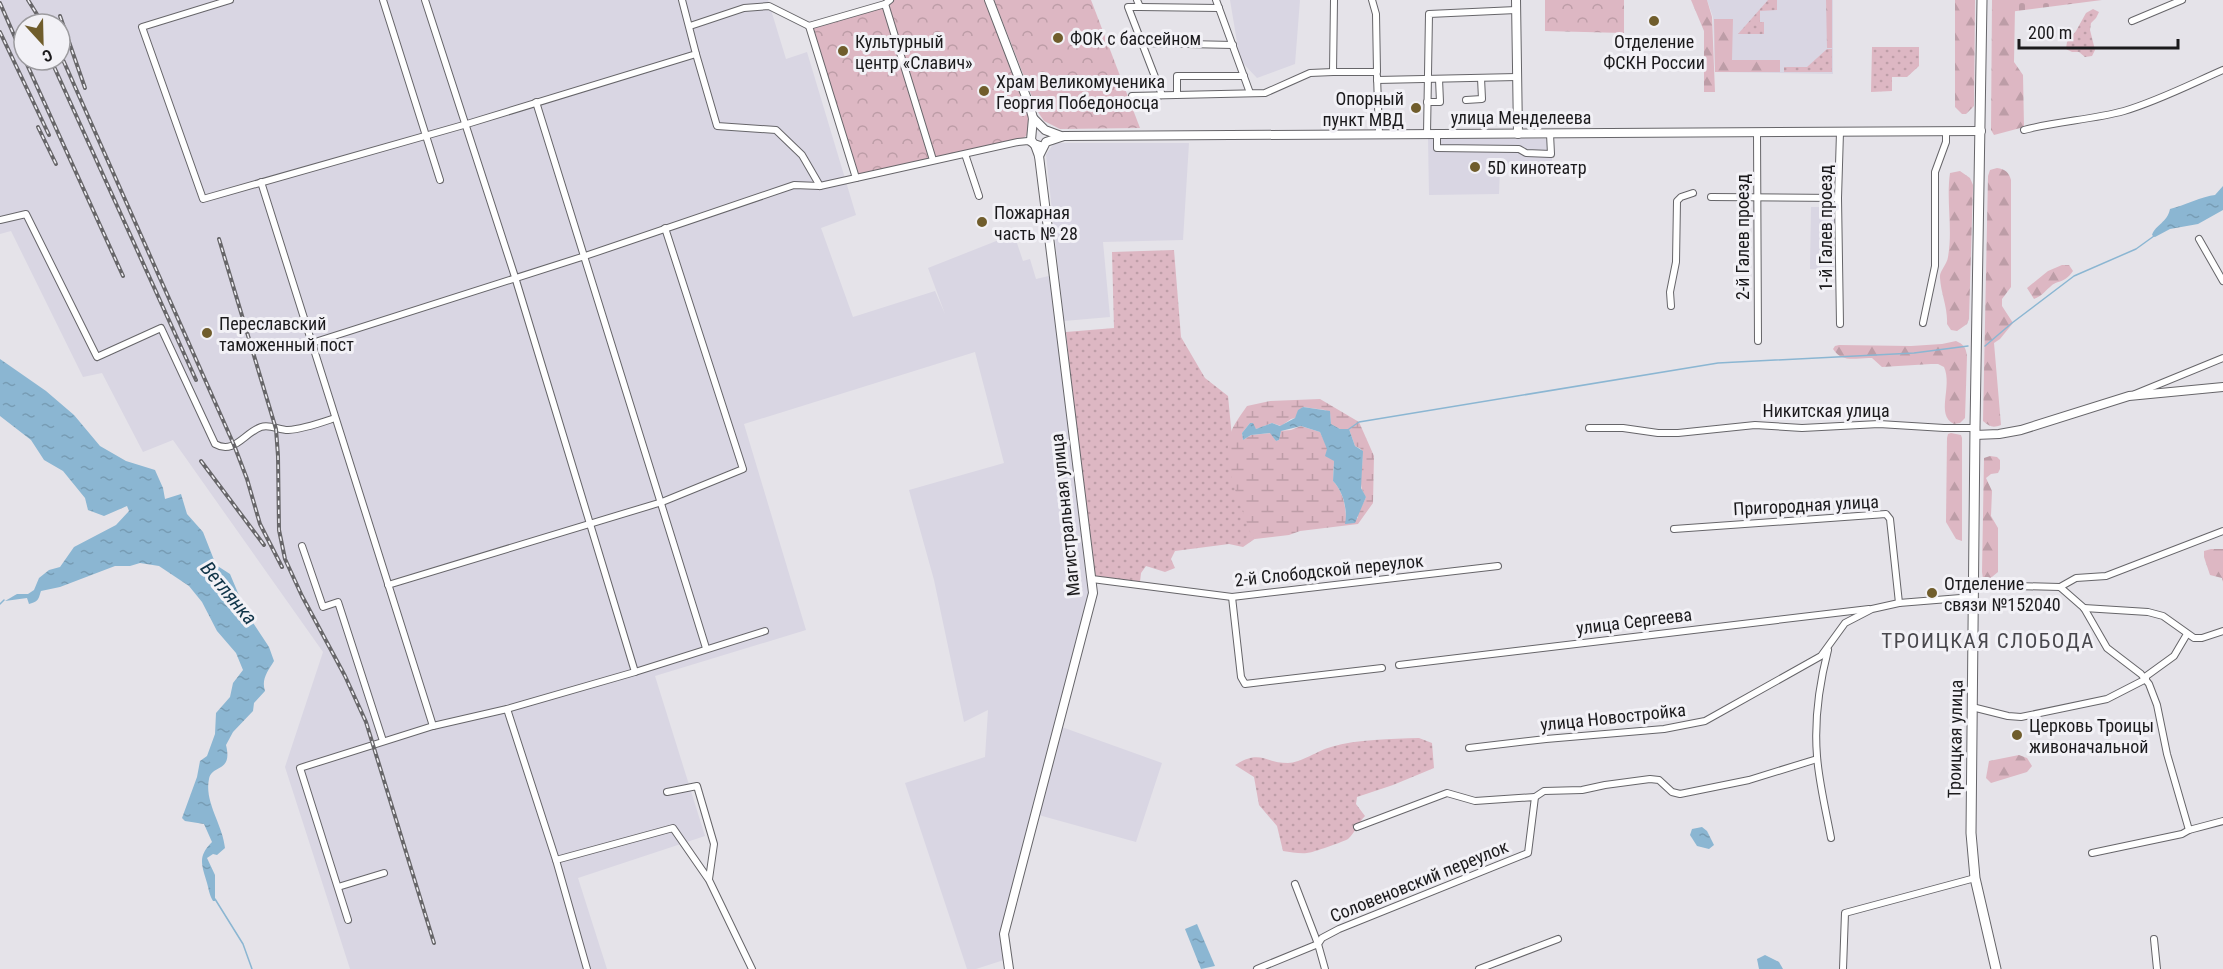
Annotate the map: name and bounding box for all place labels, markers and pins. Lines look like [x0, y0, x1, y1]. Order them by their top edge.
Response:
marker: Отделение ФСКН России [1647, 14, 1661, 28]
place label: ФОК с бассейном [1070, 28, 1201, 49]
place label: Культурный центр «Славич» [855, 31, 973, 73]
marker: ФОК с бассейном [1051, 31, 1065, 45]
place label: Отделение ФСКН России [1603, 31, 1705, 73]
marker: Культурный центр «Славич» [836, 44, 850, 58]
place label: Храм Великомученика Георгия Победоносца [996, 71, 1165, 113]
marker: Храм Великомученика Георгия Победоносца [977, 84, 991, 98]
place label: Опорный пункт МВД [1322, 88, 1404, 130]
marker: Опорный пункт МВД [1409, 101, 1423, 115]
place label: 5D кинотеатр [1487, 157, 1587, 178]
marker: 5D кинотеатр [1468, 160, 1482, 174]
place label: Пожарная часть № 28 [994, 202, 1078, 244]
marker: Пожарная часть № 28 [975, 215, 989, 229]
place label: Переславский таможенный пост [219, 313, 354, 355]
marker: Переславский таможенный пост [200, 326, 214, 340]
place label: Отделение связи №152040 [1944, 573, 2061, 615]
marker: Отделение связи №152040 [1925, 586, 1939, 600]
place label: Церковь Троицы живоначальной [2029, 715, 2154, 757]
marker: Церковь Троицы живоначальной [2010, 728, 2024, 742]

